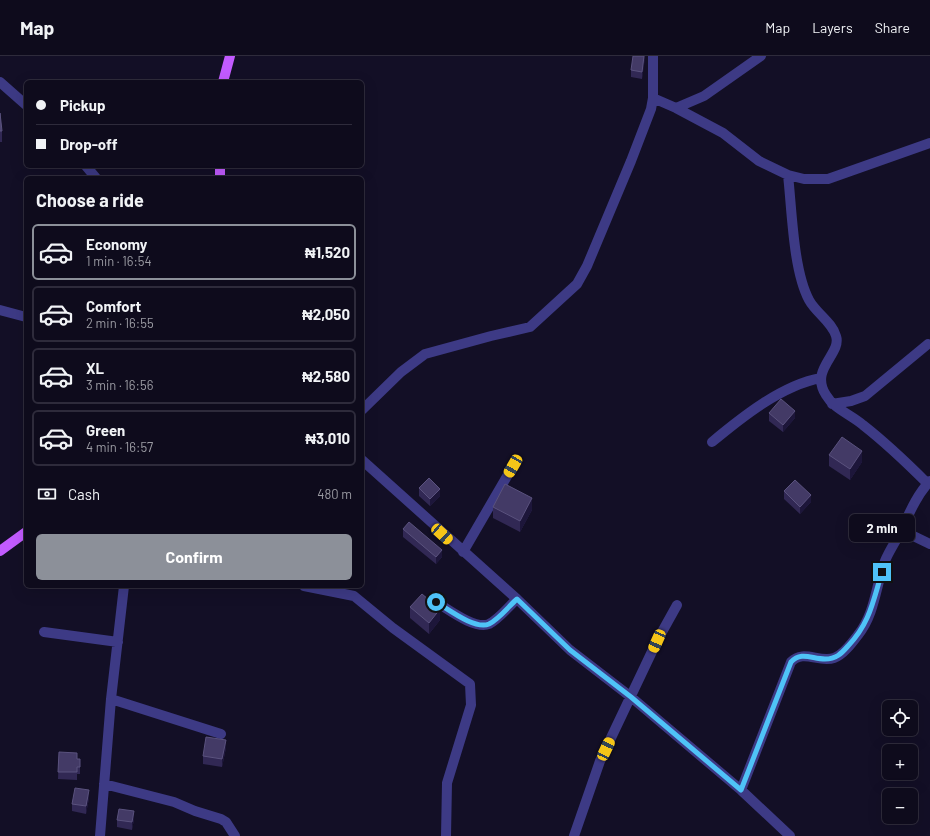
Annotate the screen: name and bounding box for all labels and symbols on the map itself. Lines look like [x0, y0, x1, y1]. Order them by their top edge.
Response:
car [502, 453, 524, 479]
callout: 2 min [849, 514, 915, 542]
car [429, 522, 455, 546]
route end [873, 563, 891, 581]
route start [427, 593, 445, 611]
car [647, 628, 667, 654]
car [595, 736, 617, 762]

